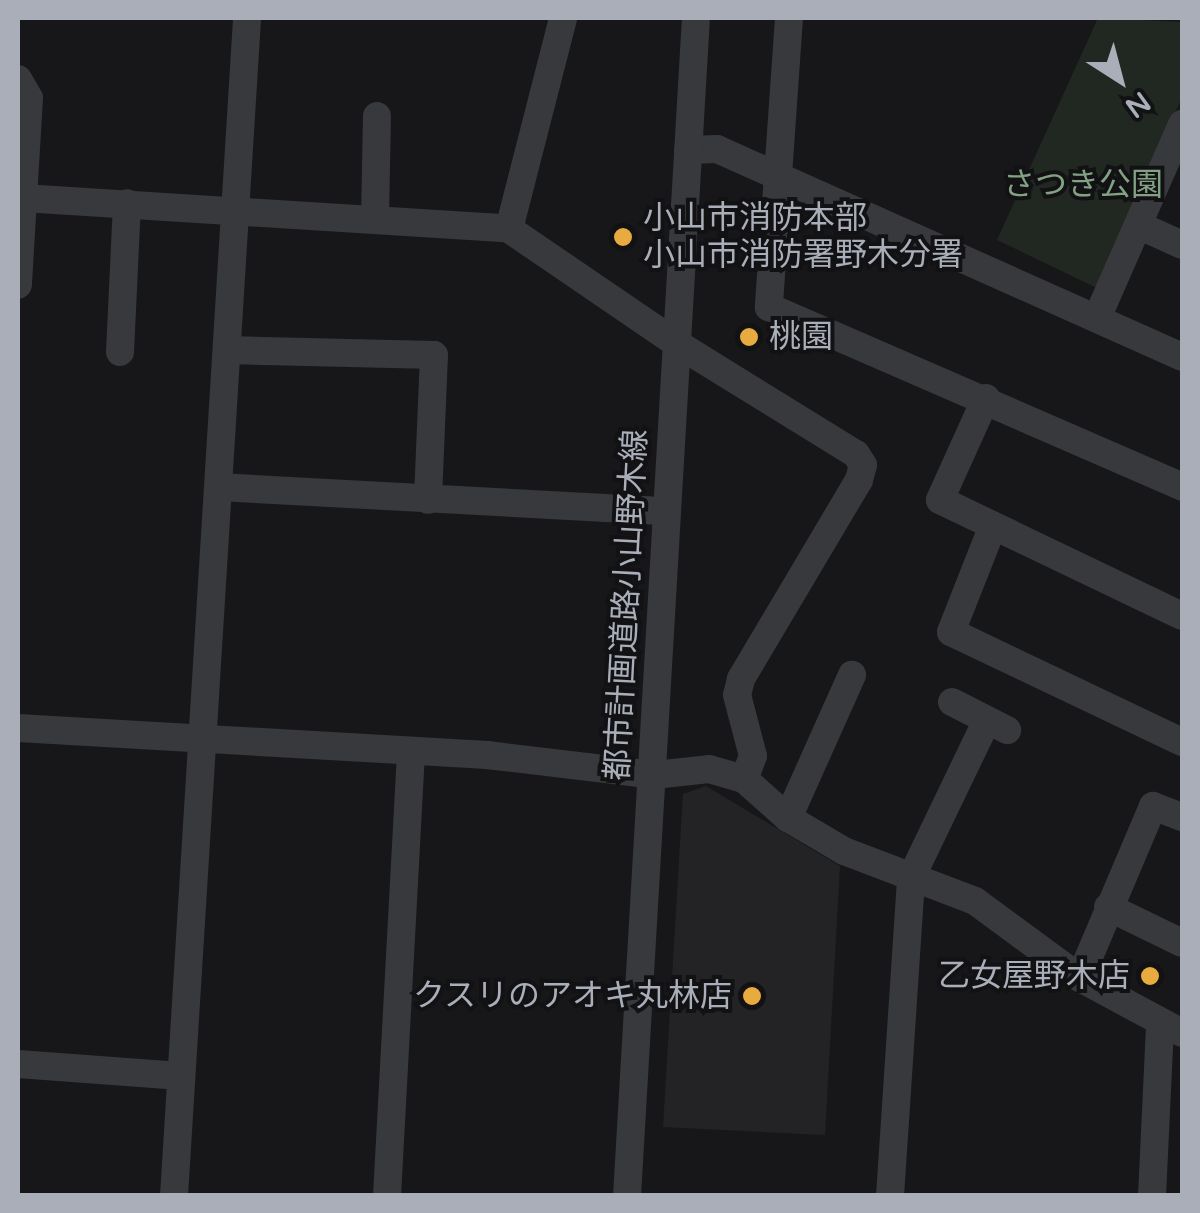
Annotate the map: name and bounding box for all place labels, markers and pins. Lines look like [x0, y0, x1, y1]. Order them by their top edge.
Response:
place label: 小山市消防本部 小山市消防署野木分署 [643, 200, 963, 275]
marker: 小山市消防本部 小山市消防署野木分署 [612, 226, 634, 248]
place label: 桃園 [769, 318, 833, 356]
marker: 桃園 [738, 326, 760, 348]
place label: 乙女屋野木店 [938, 957, 1130, 995]
marker: 乙女屋野木店 [1139, 965, 1161, 987]
place label: クスリのアオキ丸林店 [412, 977, 732, 1015]
marker: クスリのアオキ丸林店 [741, 985, 763, 1007]

